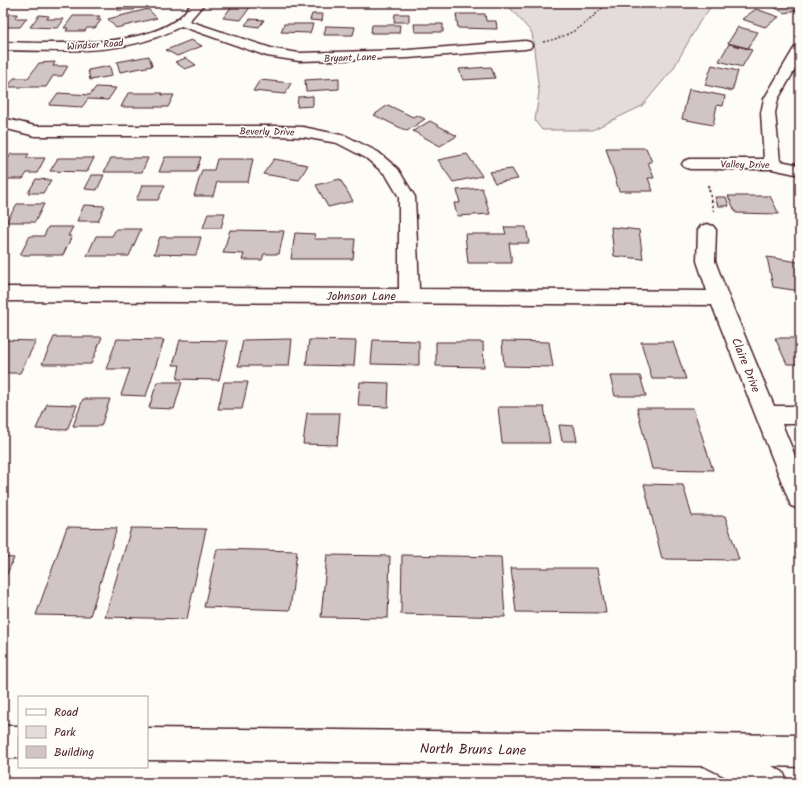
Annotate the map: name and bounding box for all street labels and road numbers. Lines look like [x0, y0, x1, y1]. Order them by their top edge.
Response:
street label: Windsor Road [66, 35, 125, 55]
street label: Bryant Lane [324, 49, 377, 67]
street label: Beverly Drive [239, 124, 295, 140]
street label: Valley Drive [720, 157, 770, 173]
street label: Johnson Lane [326, 287, 396, 306]
street label: Claire Drive [726, 335, 765, 396]
street label: North Bruns Lane [420, 738, 527, 762]

